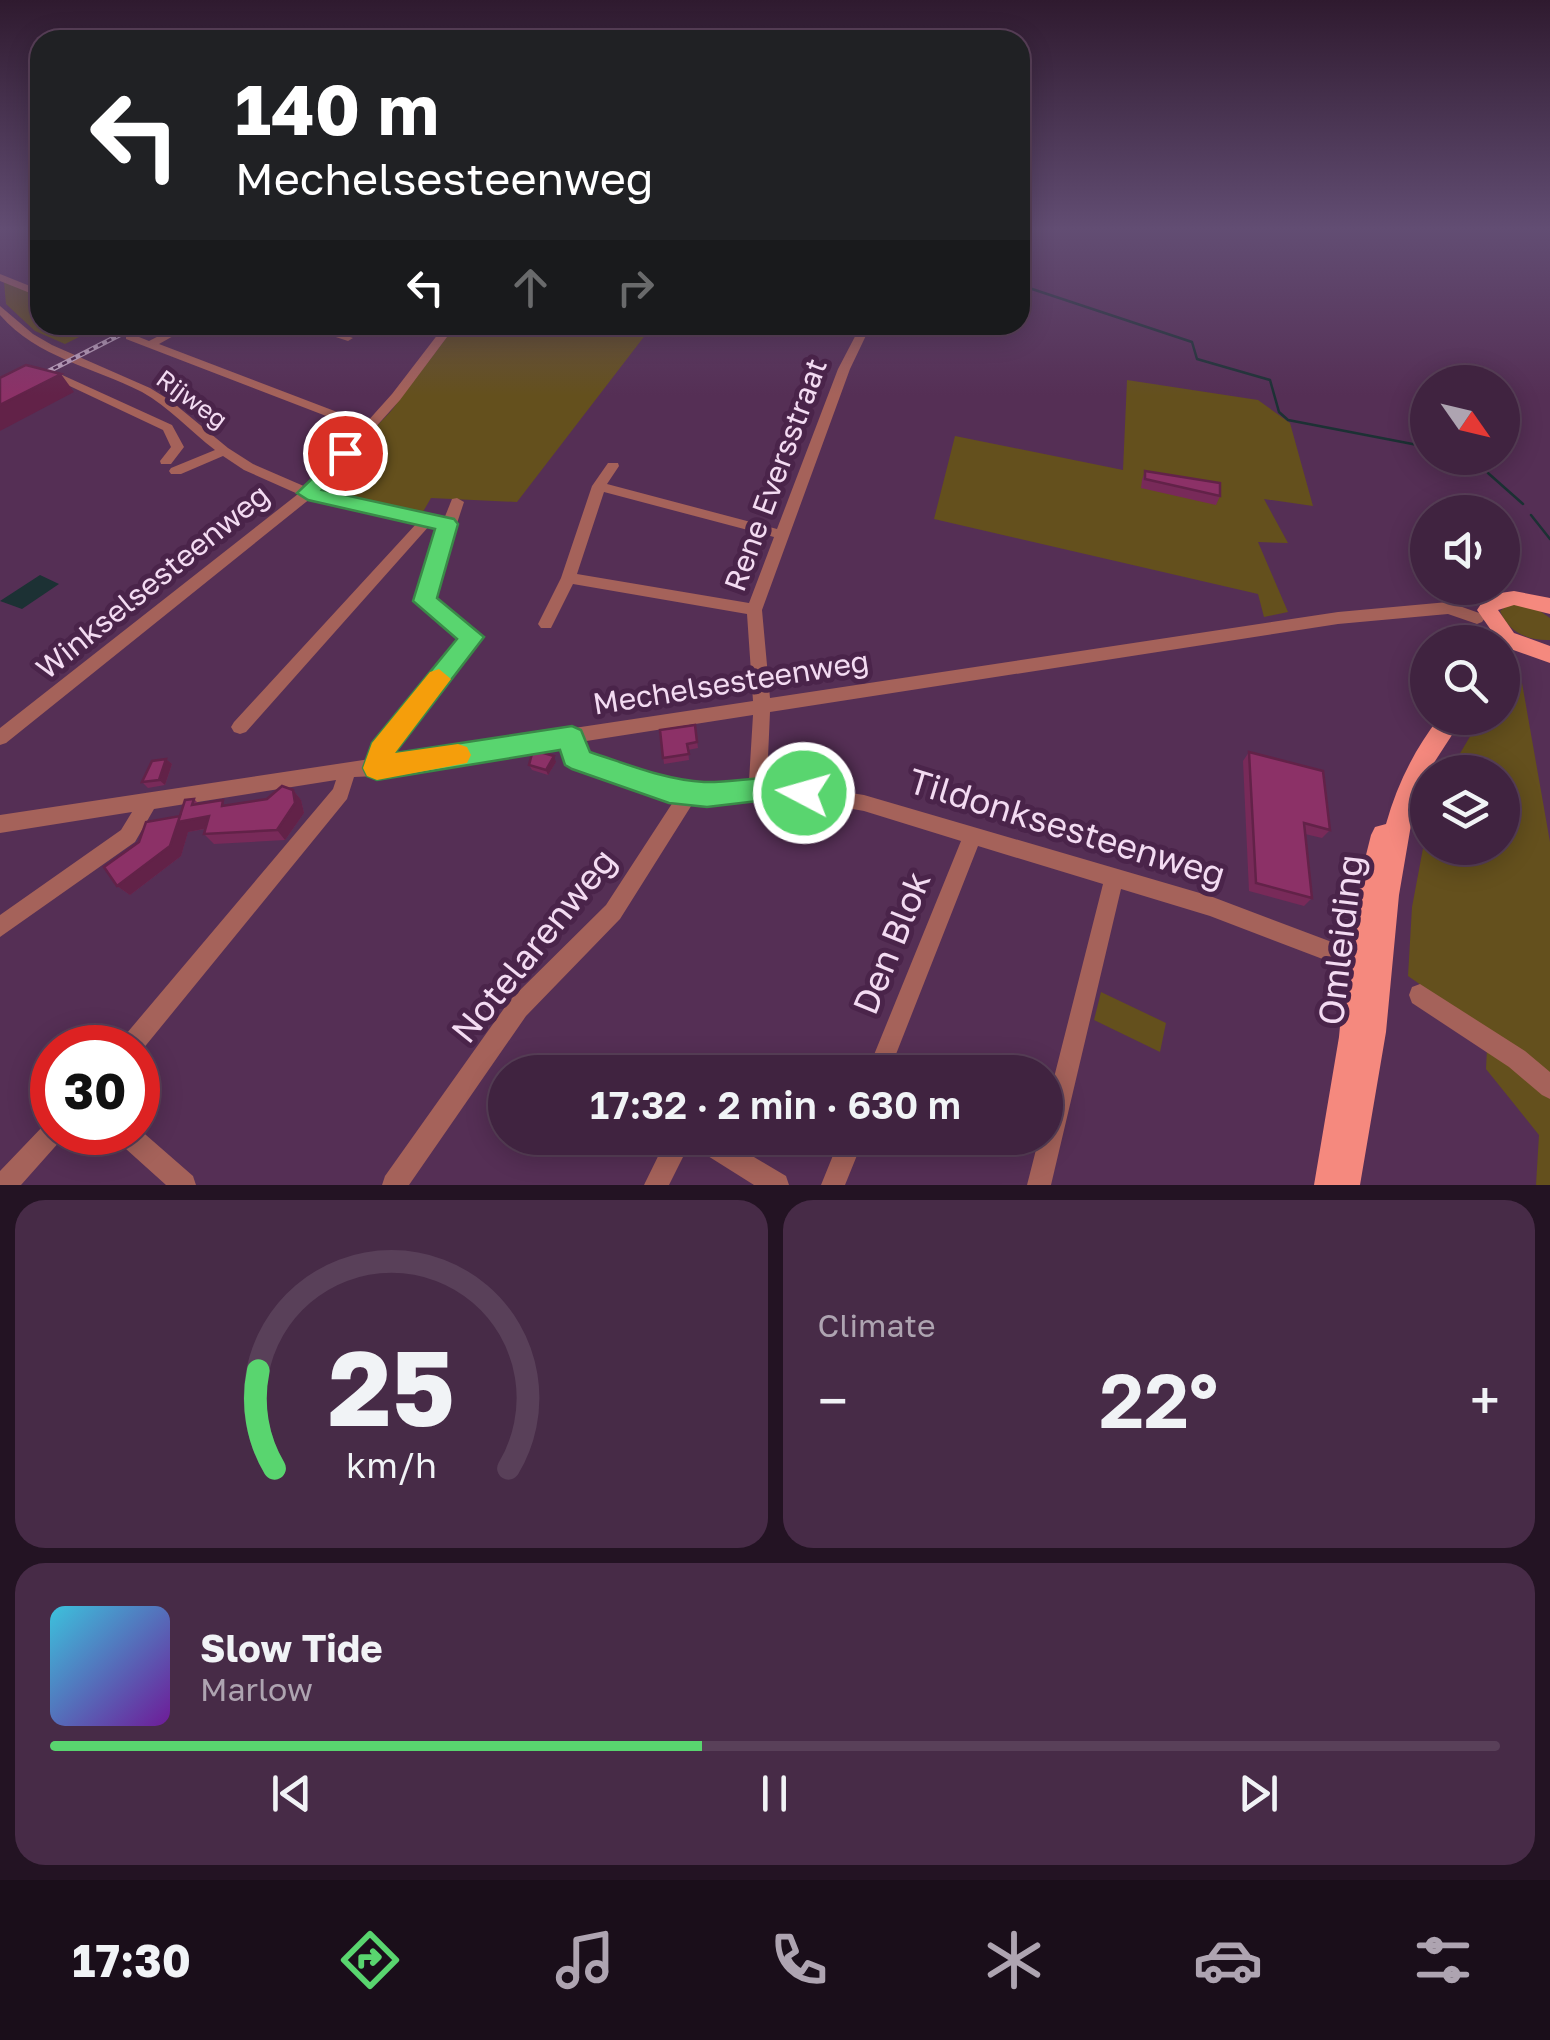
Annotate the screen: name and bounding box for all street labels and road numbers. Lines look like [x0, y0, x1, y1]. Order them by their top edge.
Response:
street label: Rene Eversstraat [716, 353, 834, 596]
street label: Rijweg [151, 362, 234, 435]
street label: Winkselsesteenweg [29, 476, 276, 686]
street label: Mechelsesteenweg [590, 642, 871, 722]
street label: Tildonksesteenweg [904, 759, 1231, 895]
street label: Notelarenweg [442, 840, 624, 1051]
street label: Omleiding [1309, 852, 1371, 1027]
street label: Den Blok [843, 865, 939, 1020]

